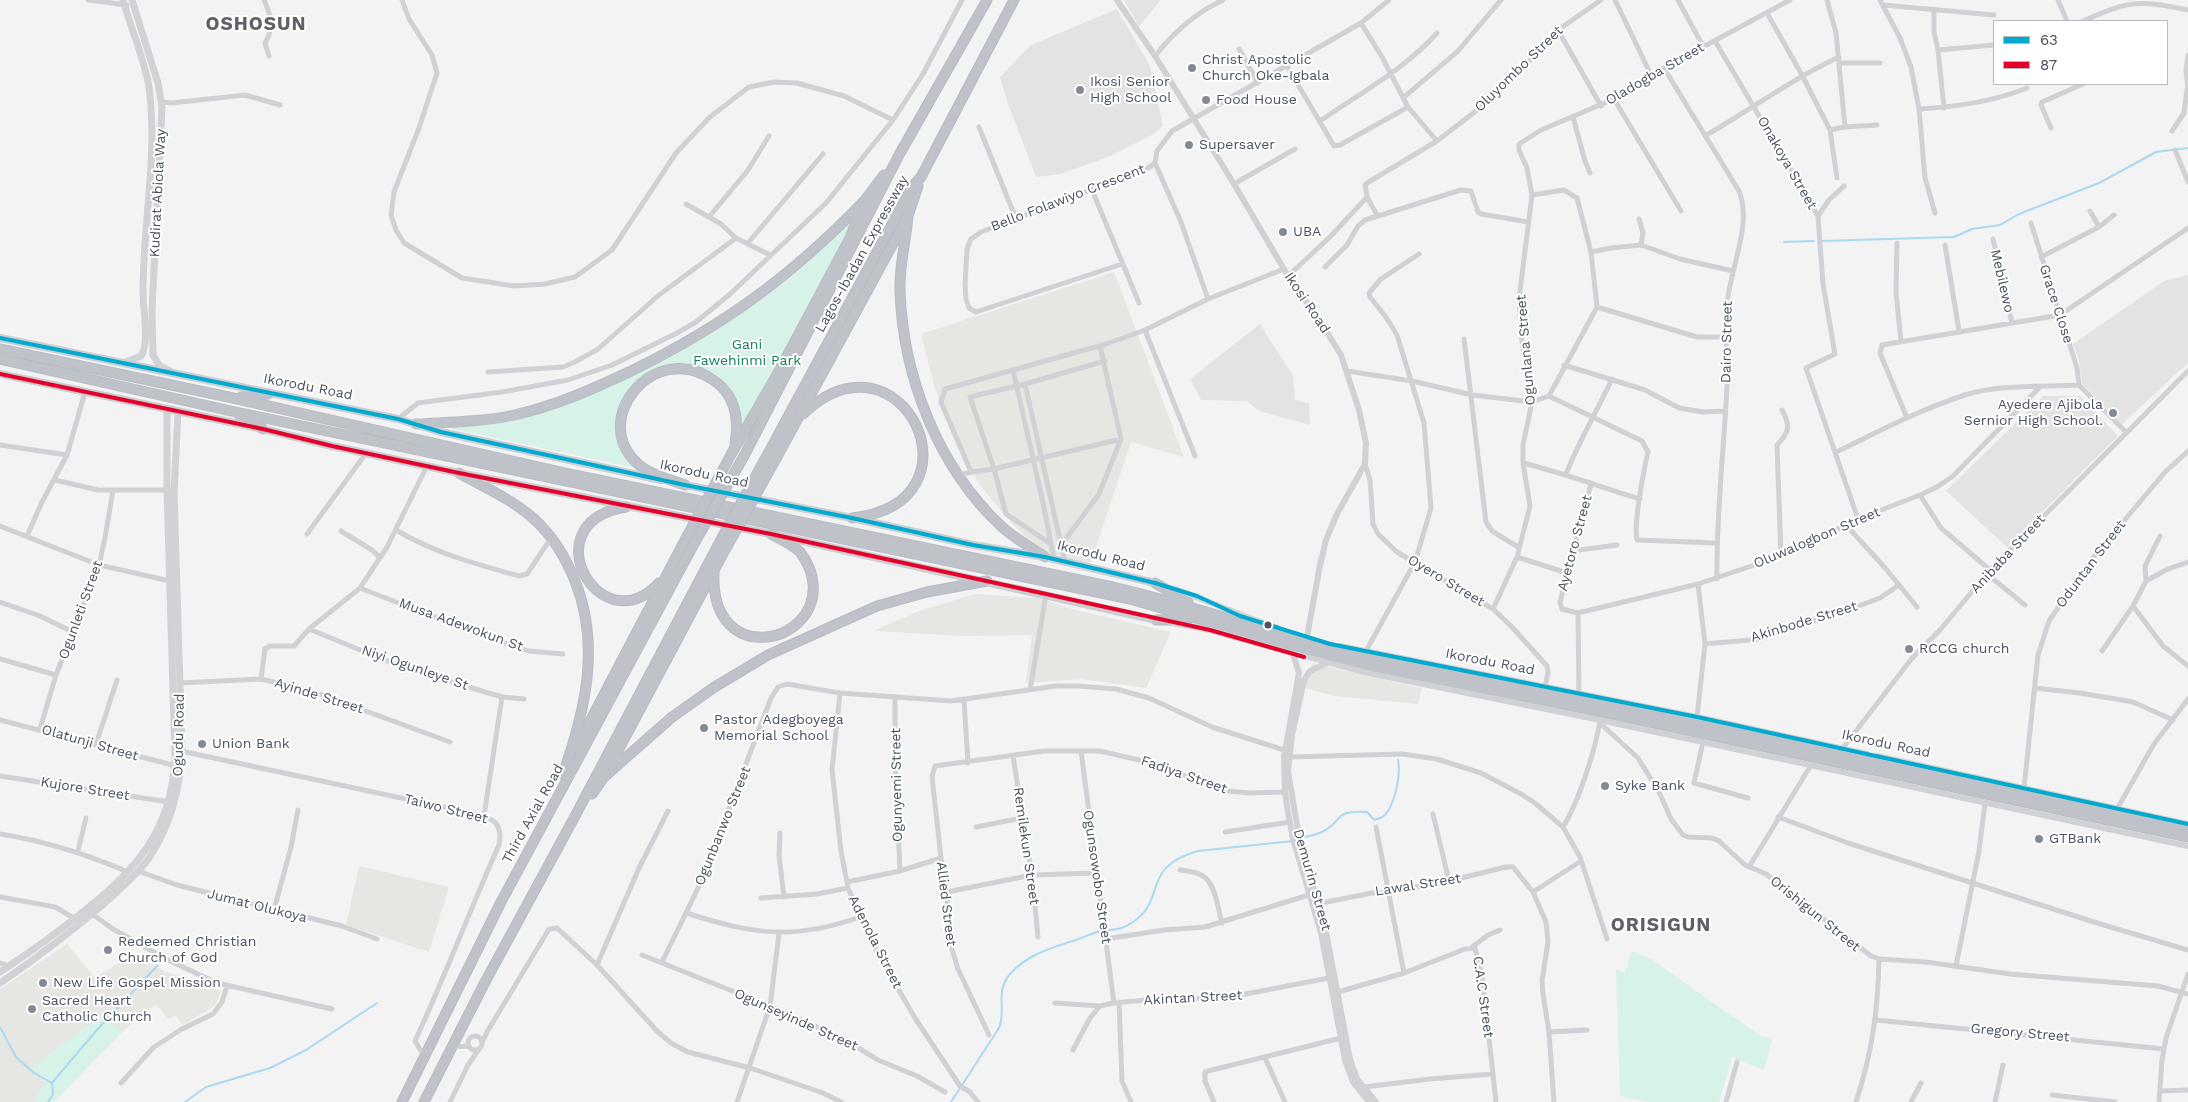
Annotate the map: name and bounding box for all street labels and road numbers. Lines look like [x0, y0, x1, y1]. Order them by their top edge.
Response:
street label: Oluyombo Street [1471, 23, 1567, 115]
street label: Oladogba Street [1603, 39, 1707, 109]
street label: Onakoya Street [1754, 113, 1820, 213]
street label: Kudirat Abiola Way [146, 128, 170, 258]
street label: Bello Folawiyo Crescent [988, 161, 1148, 235]
street label: Lagos-Ibadan Expressway [812, 173, 912, 335]
street label: Mebilewo [1987, 248, 2017, 314]
street label: Grace Close [2035, 262, 2077, 346]
street label: Ikosi Road [1280, 269, 1334, 337]
street label: Ogunlana Street [1513, 294, 1539, 406]
street label: Dairo Street [1718, 301, 1736, 383]
street label: Ikorodu Road [262, 370, 354, 404]
street label: Ikorodu Road [658, 456, 750, 492]
street label: Ayetoro Street [1554, 493, 1596, 593]
street label: Oluwalogbon Street [1751, 504, 1883, 572]
street label: Anibaba Street [1967, 511, 2049, 597]
street label: Oduntan Street [2052, 517, 2130, 611]
street label: Ikorodu Road [1055, 537, 1147, 575]
street label: Oyero Street [1405, 552, 1487, 610]
street label: Ogunleti Street [55, 558, 107, 662]
street label: Musa Adewokun St [397, 595, 525, 655]
street label: Akinbode Street [1749, 598, 1859, 646]
street label: Niyi Ogunleye St [359, 642, 471, 694]
street label: Ikorodu Road [1444, 645, 1536, 679]
street label: Ayinde Street [273, 675, 365, 717]
street label: Ogudu Road [170, 693, 188, 777]
street label: Olatunji Street [40, 721, 140, 765]
street label: Ikorodu Road [1840, 726, 1932, 762]
street label: Ogunyemi Street [888, 728, 906, 842]
street label: Fadiya Street [1139, 752, 1229, 798]
street label: Third Axial Road [499, 761, 567, 867]
street label: Ogunbanwo Street [691, 764, 755, 888]
street label: Kujore Street [39, 774, 131, 804]
street label: Remilekun Street [1009, 786, 1043, 906]
street label: Taiwo Street [402, 791, 490, 827]
street label: Ogunsowobo Street [1079, 809, 1115, 945]
street label: Demurin Street [1289, 827, 1335, 933]
street label: Allied Street [932, 861, 960, 947]
street label: Lawal Street [1374, 870, 1462, 900]
street label: Orishigun Street [1766, 872, 1864, 956]
street label: Jumat Olukoya [205, 885, 309, 927]
street label: Adenola Street [844, 893, 906, 991]
street label: C.A.C Street [1469, 955, 1497, 1039]
street label: Ogunseyinde Street [732, 985, 860, 1055]
street label: Akintan Street [1143, 987, 1243, 1009]
street label: Gregory Street [1970, 1020, 2070, 1046]

